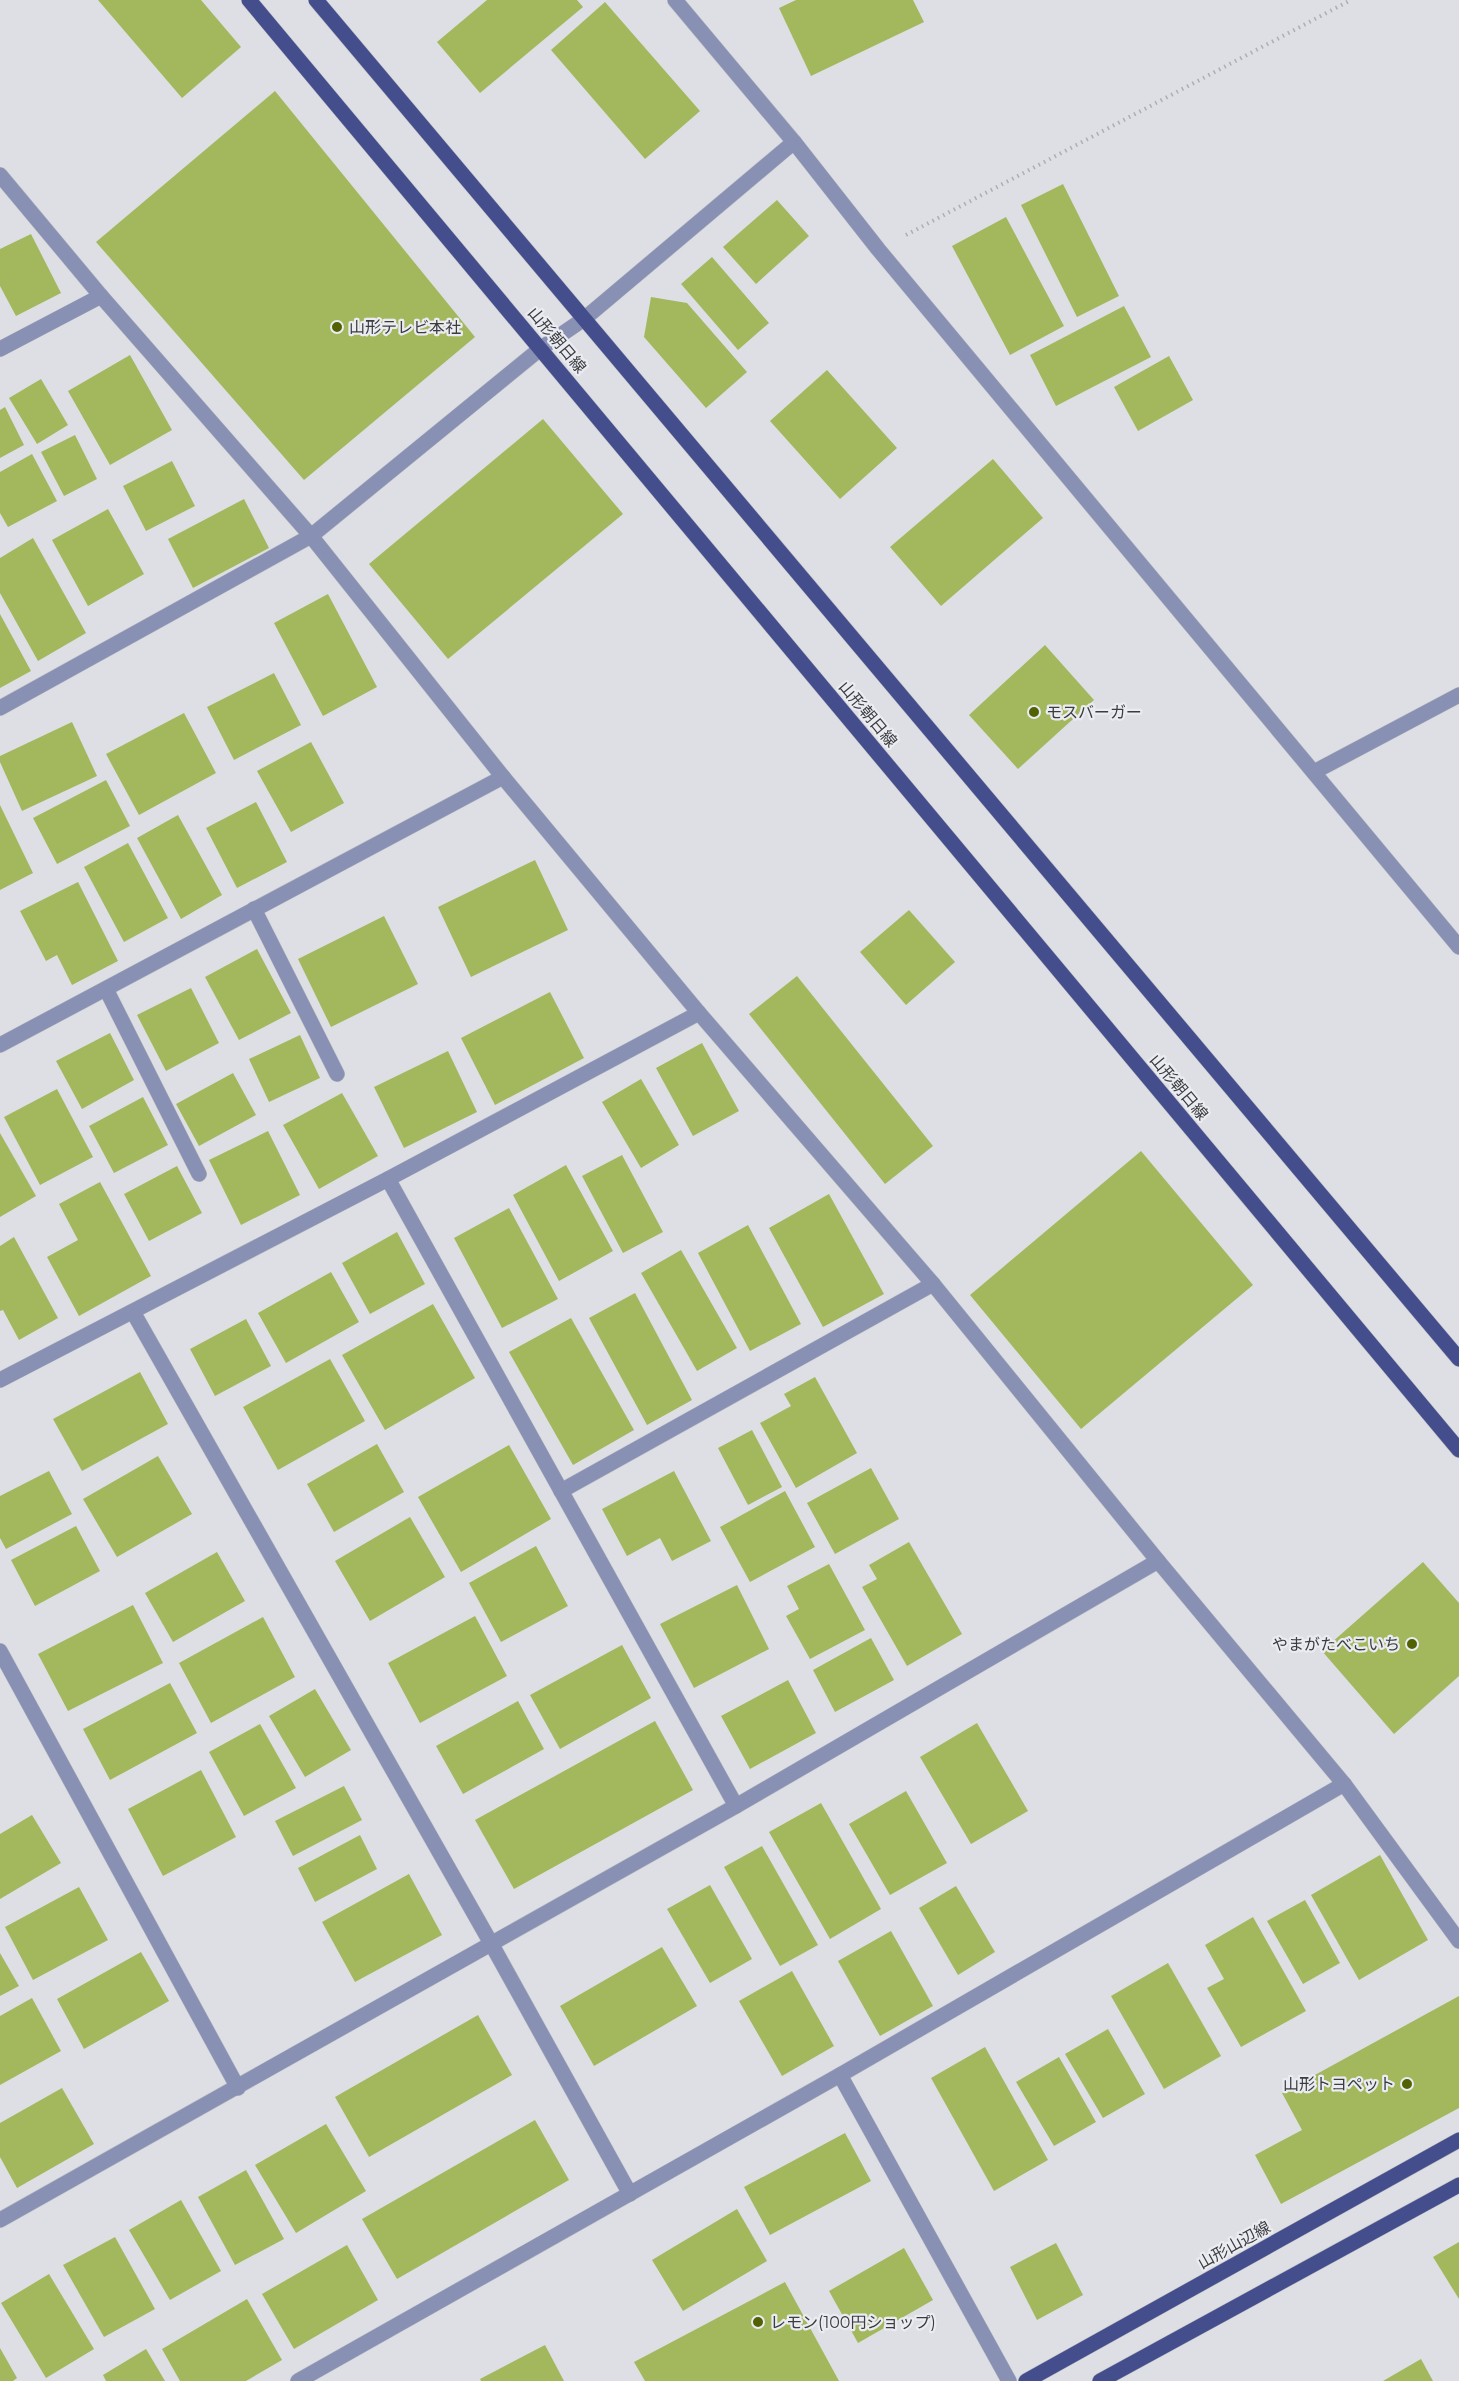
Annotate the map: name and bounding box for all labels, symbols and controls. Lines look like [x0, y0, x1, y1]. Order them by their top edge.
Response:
street label: 山形朝日線 [524, 303, 590, 377]
place label: 山形テレビ本社 [349, 318, 461, 337]
marker: 山形テレビ本社 [330, 320, 344, 334]
street label: 山形朝日線 [835, 677, 901, 751]
place label: モスバーガー [1046, 703, 1142, 722]
marker: モスバーガー [1027, 705, 1041, 719]
street label: 山形朝日線 [1146, 1050, 1212, 1124]
place label: やまがたべこいち [1272, 1635, 1400, 1654]
marker: やまがたべこいち [1405, 1637, 1419, 1651]
place label: 山形トヨペット [1283, 2075, 1395, 2094]
marker: 山形トヨペット [1400, 2077, 1414, 2091]
street label: 山形山辺線 [1194, 2217, 1274, 2273]
place label: レモン(100円ショップ) [770, 2313, 936, 2332]
marker: レモン(100円ショップ) [751, 2315, 765, 2329]

